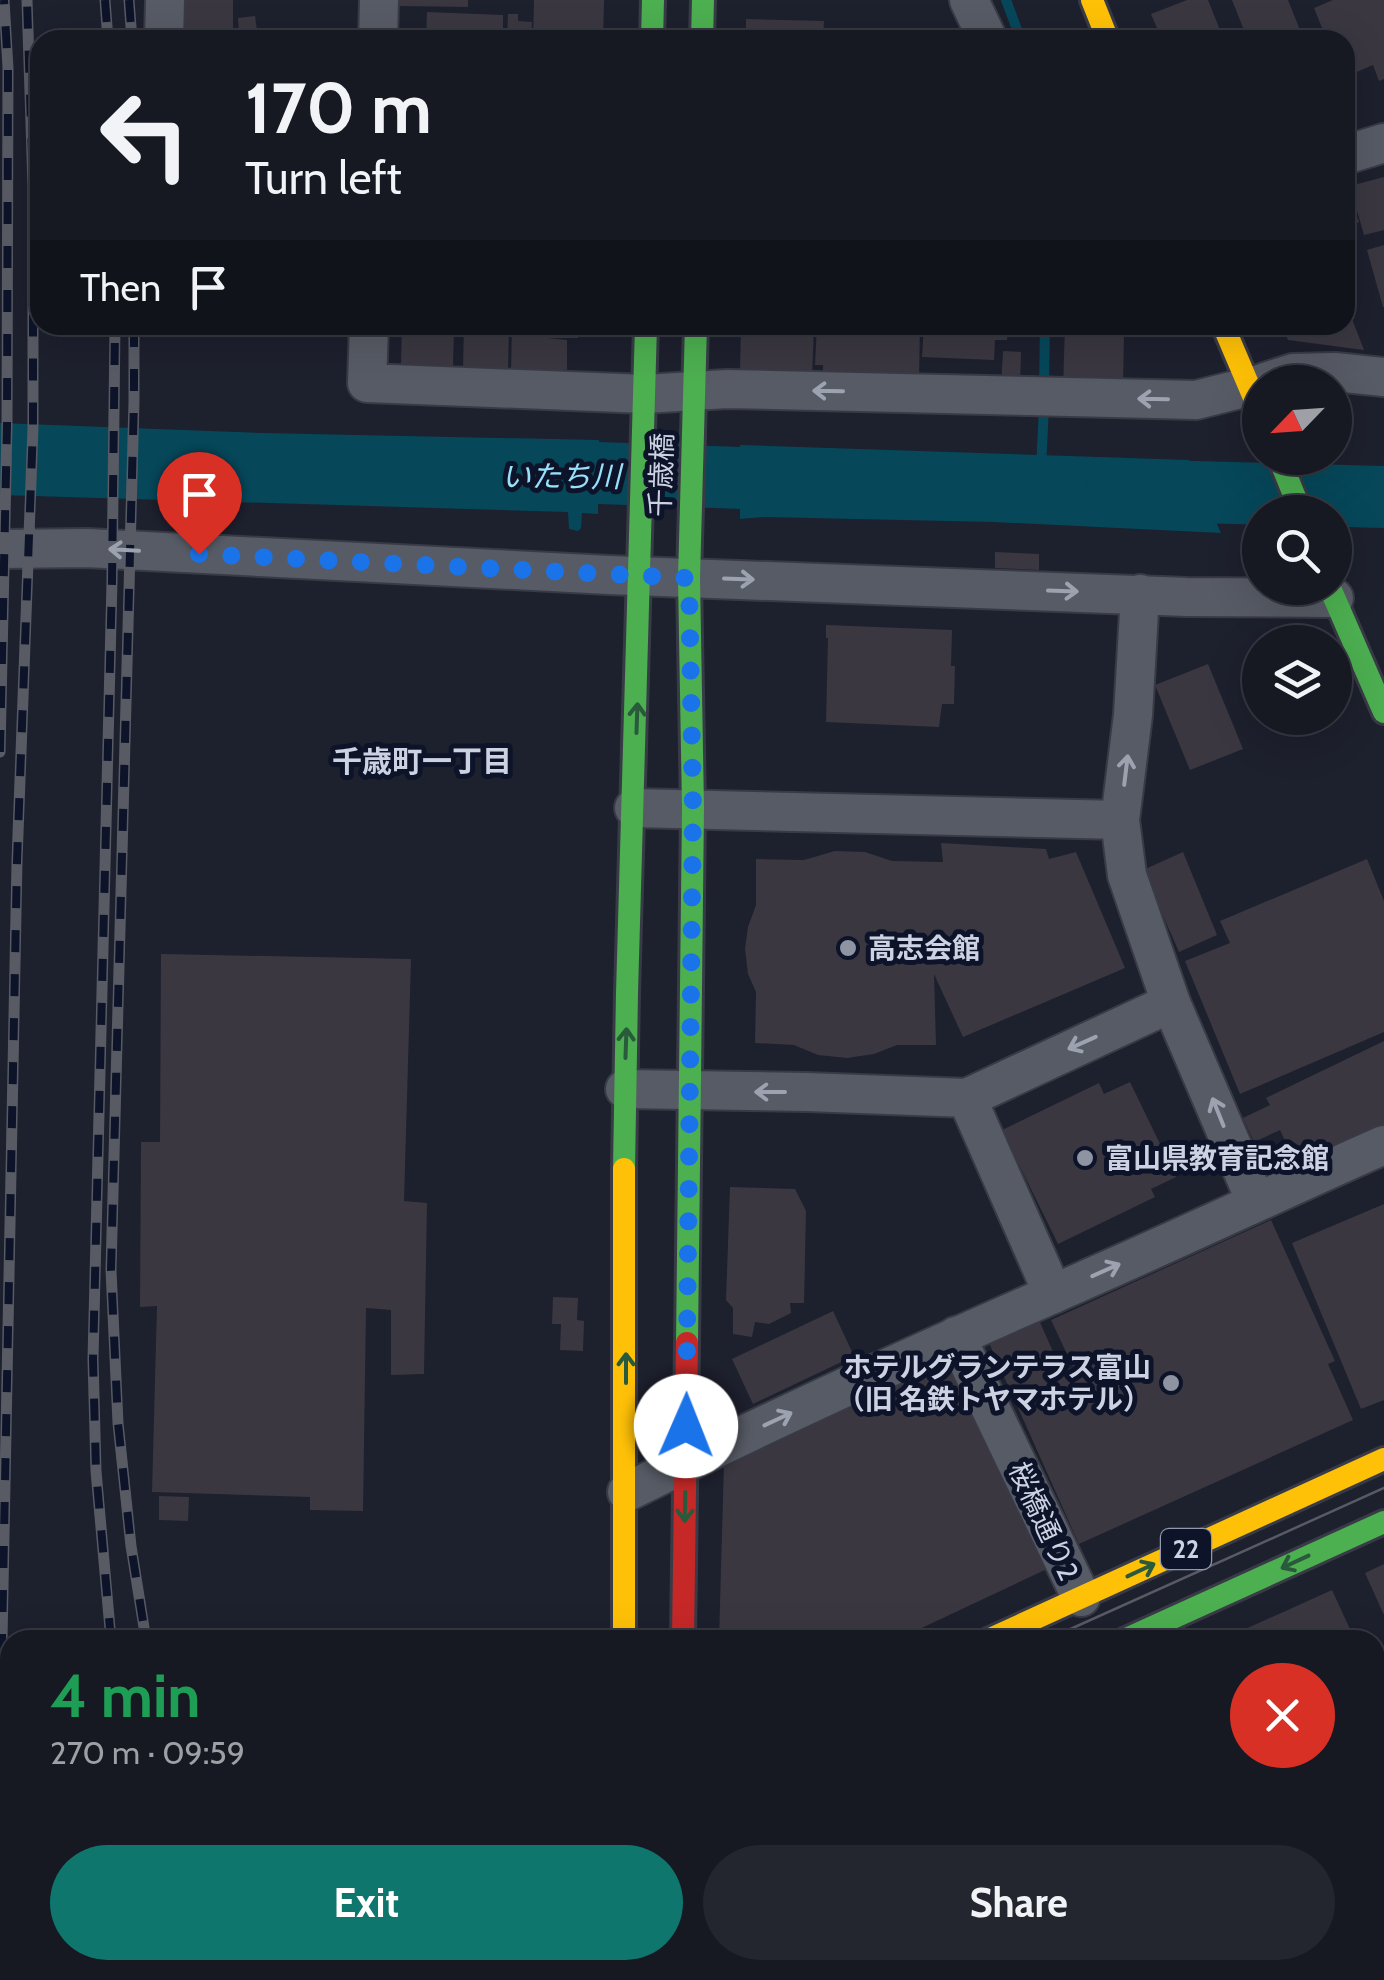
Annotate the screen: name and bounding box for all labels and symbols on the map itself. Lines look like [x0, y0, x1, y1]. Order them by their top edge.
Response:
north arrow [1242, 365, 1352, 475]
one-way arrow [812, 382, 844, 401]
one-way arrow [1137, 389, 1169, 408]
street label: 千歳橋 [643, 432, 679, 518]
pin [157, 452, 242, 555]
water label: いたち川 [501, 458, 624, 495]
one-way arrow [109, 540, 141, 559]
one-way arrow [722, 570, 754, 589]
one-way arrow [1047, 582, 1079, 601]
one-way arrow [627, 702, 646, 734]
district label: 千歳町一丁目 [332, 743, 512, 780]
one-way arrow [1118, 755, 1136, 787]
place label: 高志会館 [868, 931, 980, 965]
marker: 高志会館 [837, 937, 859, 959]
one-way arrow [617, 1027, 636, 1059]
one-way arrow [1068, 1035, 1098, 1053]
one-way arrow [754, 1082, 786, 1102]
one-way arrow [1208, 1097, 1226, 1128]
place label: 富山県教育記念館 [1105, 1141, 1329, 1175]
marker: 富山県教育記念館 [1074, 1147, 1096, 1169]
one-way arrow [1090, 1260, 1120, 1279]
place label: ホテルグランテラス富山 （旧 名鉄トヤマホテル） [837, 1350, 1151, 1416]
one-way arrow [617, 1352, 636, 1384]
marker: ホテルグランテラス富山 （旧 名鉄トヤマホテル） [1160, 1372, 1182, 1394]
position arrow [634, 1374, 738, 1478]
one-way arrow [762, 1408, 792, 1427]
street label: 桜橋通り2 [1002, 1456, 1086, 1586]
one-way arrow [675, 1490, 694, 1522]
road number: 22 [1161, 1529, 1211, 1569]
one-way arrow [1281, 1553, 1311, 1572]
one-way arrow [1125, 1560, 1155, 1578]

